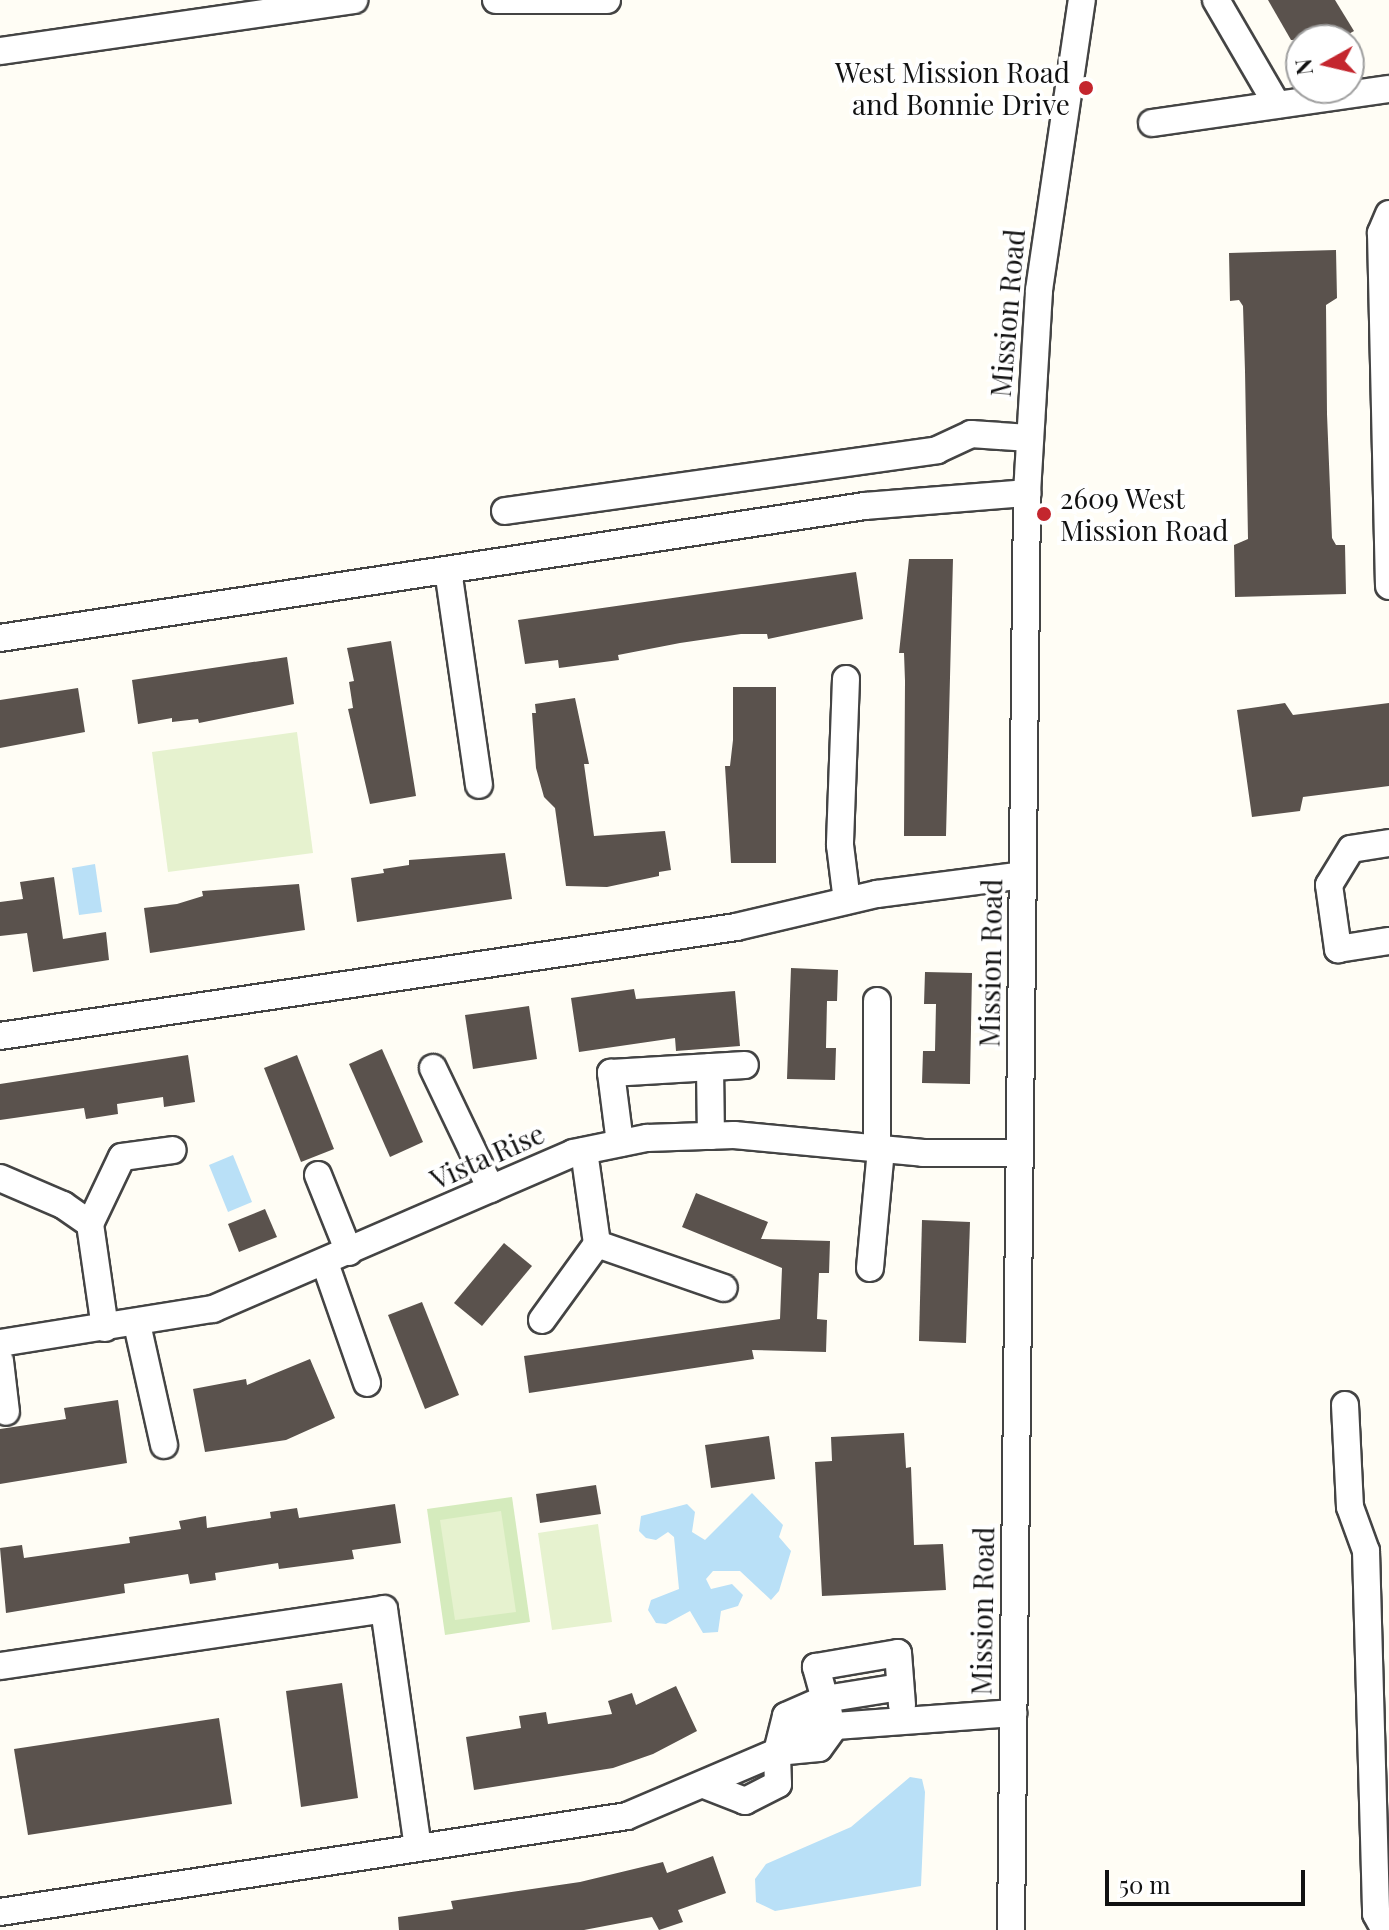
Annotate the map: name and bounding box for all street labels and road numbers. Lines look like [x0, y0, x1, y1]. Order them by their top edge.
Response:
street label: Mission Road [983, 228, 1031, 398]
street label: Mission Road [972, 878, 1008, 1048]
street label: Vista Rise [425, 1116, 549, 1196]
street label: Mission Road [964, 1526, 1000, 1696]

